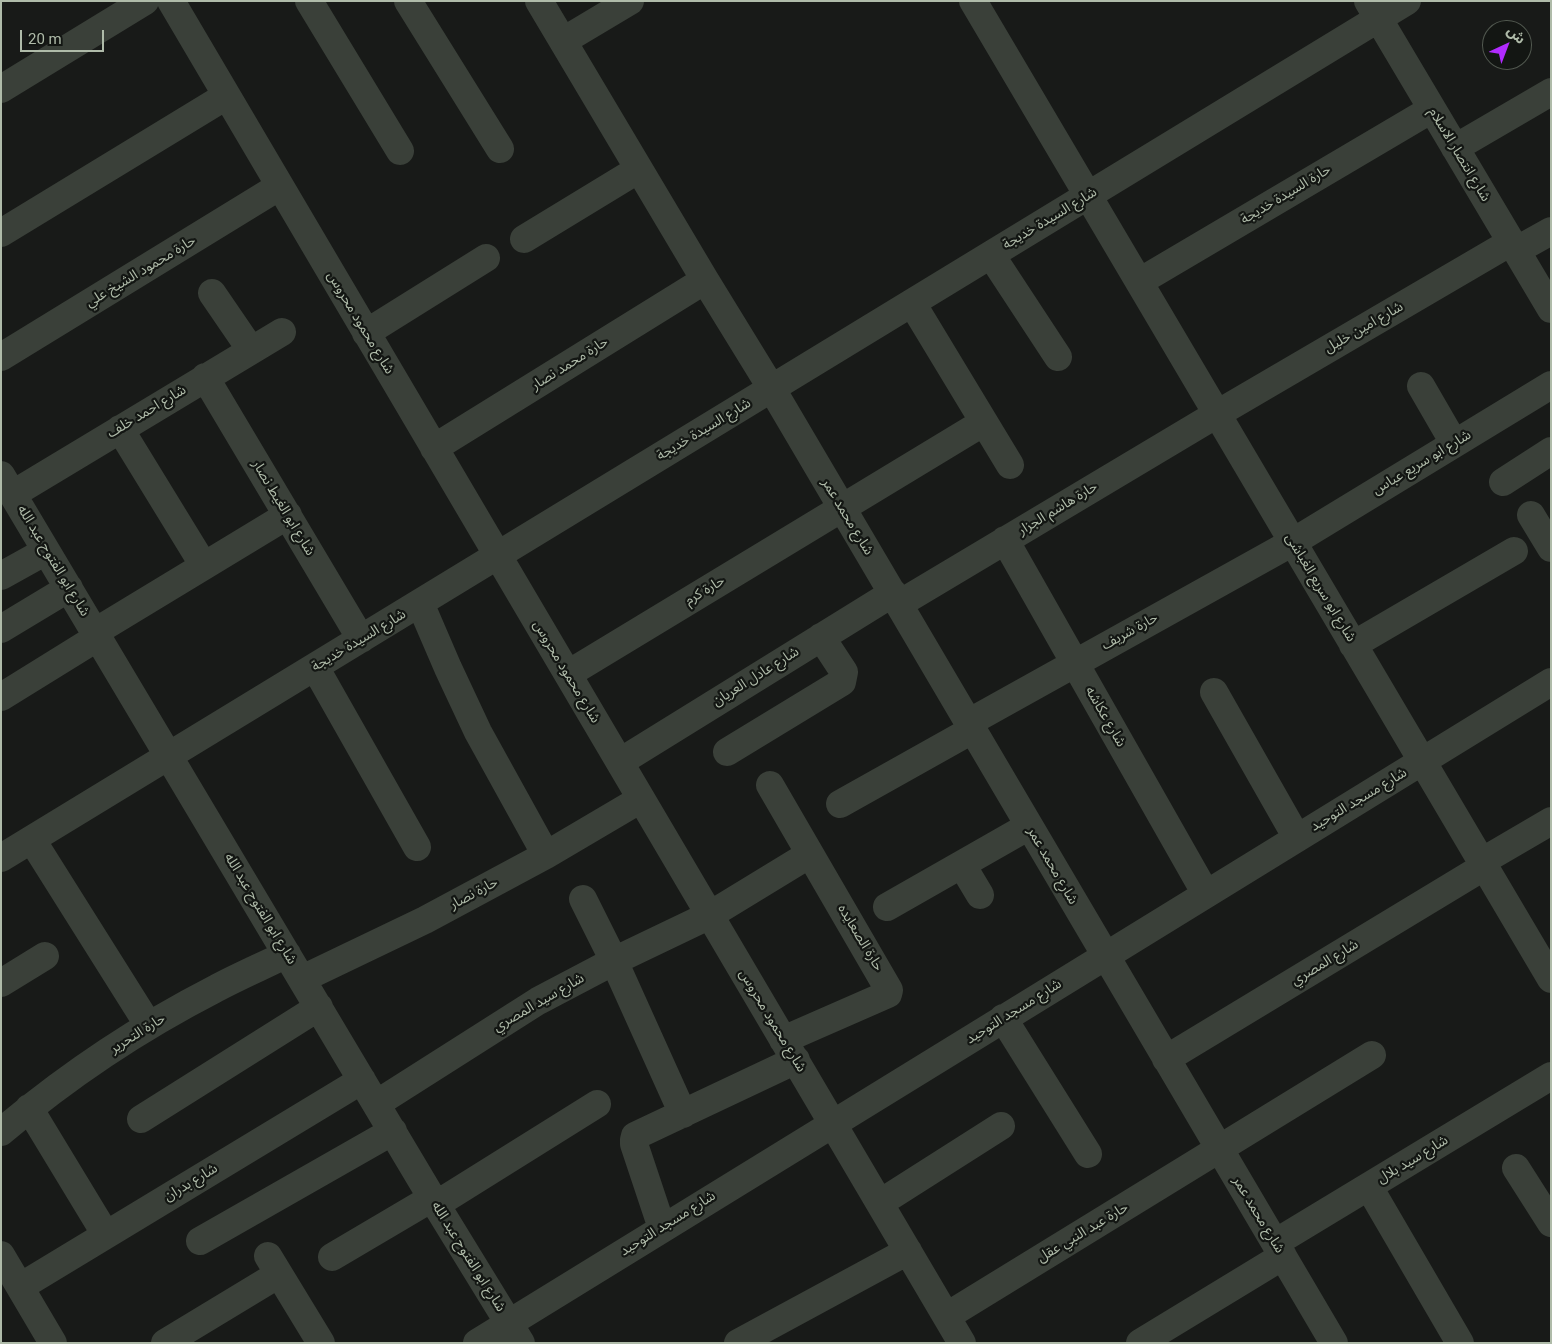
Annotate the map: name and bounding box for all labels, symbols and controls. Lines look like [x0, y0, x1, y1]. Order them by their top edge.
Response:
scale bar [22, 20, 106, 52]
north arrow [1482, 20, 1532, 70]
text: ش [1504, 22, 1529, 47]
text: 20 m [28, 30, 62, 48]
street label: شارع انتصار الاسلام [1424, 105, 1494, 205]
street label: حارة السيدة خديجة [1238, 161, 1334, 229]
street label: شارع السيدة خديجة [1000, 184, 1100, 254]
street label: حارة محمود الشيخ علي [83, 233, 199, 311]
street label: شارع محمود محروس [323, 269, 397, 377]
street label: شارع امين خليل [1322, 299, 1406, 357]
street label: حارة محمد نصار [528, 334, 612, 394]
street label: شارع احمد خلف [104, 382, 190, 442]
street label: شارع السيدة خديجة [654, 395, 754, 465]
street label: شارع ابو سريع عباس [1370, 427, 1474, 499]
street label: شارع ابو الغيط نصار [248, 457, 318, 559]
street label: شارع محمد عمر [817, 476, 877, 558]
street label: حارة هاشم الجزار [1015, 479, 1101, 539]
street label: شارع ابو الفتوح عبد الله [13, 502, 93, 620]
street label: شارع ابو سريع الغباشى [1281, 531, 1359, 645]
street label: حارة كرم [682, 573, 728, 609]
street label: شارع السيدة خديجة [309, 606, 409, 676]
street label: حارة شريف [1099, 610, 1161, 654]
street label: شارع محمود محروس [529, 618, 603, 726]
street label: شارع عادل العريان [710, 644, 802, 710]
street label: شارع عكاشه [1081, 684, 1129, 750]
street label: شارع مسجد التوحيد [1308, 765, 1410, 835]
street label: شارع محمد عمر [1023, 824, 1081, 908]
street label: شارع ابو الفتوح عبد الله [220, 850, 300, 968]
street label: حارة نصار [447, 874, 501, 914]
street label: حارة الصعايده [833, 902, 887, 974]
street label: شارع المصري [1288, 936, 1362, 990]
street label: شارع محمود محروس [735, 967, 809, 1075]
street label: شارع سيد المصري [490, 970, 588, 1036]
street label: شارع مسجد التوحيد [963, 976, 1065, 1048]
street label: حارة التحرير [107, 1010, 169, 1058]
street label: شارع سيد بلال [1374, 1132, 1452, 1188]
street label: شارع بدران [161, 1160, 221, 1206]
street label: شارع محمد عمر [1228, 1174, 1288, 1256]
street label: شارع مسجد التوحيد [617, 1188, 719, 1260]
street label: شارع ابو الفتوح عبد الله [427, 1199, 509, 1315]
street label: حارة عبد النبي عقل [1034, 1199, 1132, 1267]

